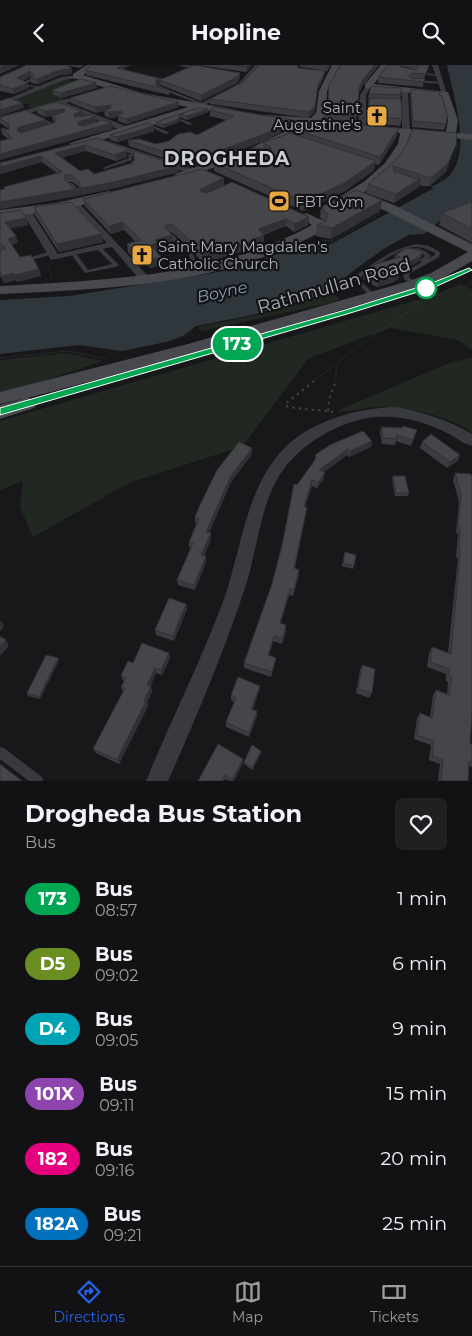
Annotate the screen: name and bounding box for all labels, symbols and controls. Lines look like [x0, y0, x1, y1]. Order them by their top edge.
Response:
icon: back [25, 19, 53, 47]
text: Hopline [191, 19, 281, 46]
icon: search [419, 19, 447, 47]
place label: Saint Augustine's [273, 98, 361, 134]
church icon: Saint Augustine's [365, 104, 389, 128]
district label: DROGHEDA [164, 147, 290, 170]
sports icon: FBT Gym [267, 189, 291, 213]
place label: FBT Gym [295, 192, 364, 211]
place label: Saint Mary Magdalen's Catholic Church [158, 237, 327, 273]
church icon: Saint Mary Magdalen's Catholic Church [130, 243, 154, 267]
street label: Rathmullan Road [255, 254, 413, 318]
water label: Boyne [195, 277, 249, 307]
unlabelled marker [415, 277, 437, 299]
line badge: 173 [208, 328, 266, 360]
text: 173 [223, 333, 251, 355]
button: heart [395, 798, 447, 850]
text: Drogheda Bus Station [25, 799, 302, 828]
text: Bus [25, 833, 56, 852]
text: Bus [95, 878, 133, 901]
text: 1 min [397, 887, 447, 910]
text: 173 [38, 888, 67, 910]
text: 08:57 [95, 901, 137, 920]
text: Bus [95, 943, 133, 966]
text: 6 min [392, 952, 447, 975]
text: D5 [40, 953, 65, 975]
text: 09:02 [95, 966, 138, 985]
text: Bus [95, 1008, 133, 1031]
text: 9 min [392, 1017, 447, 1040]
text: D4 [39, 1018, 66, 1040]
text: 09:05 [95, 1031, 138, 1050]
text: Bus [99, 1073, 137, 1096]
text: 15 min [386, 1082, 447, 1105]
text: 101X [35, 1083, 74, 1105]
text: 09:11 [99, 1096, 134, 1115]
text: Bus [95, 1138, 133, 1161]
text: 20 min [381, 1147, 447, 1170]
text: 182 [38, 1148, 67, 1170]
text: 09:16 [95, 1161, 134, 1180]
text: Bus [103, 1203, 141, 1226]
text: 25 min [382, 1212, 447, 1235]
text: 182A [35, 1213, 78, 1235]
text: 09:21 [103, 1226, 142, 1245]
tab: Directions [53, 1278, 125, 1326]
tab: Map [232, 1278, 263, 1326]
tab: Tickets [370, 1278, 419, 1326]

